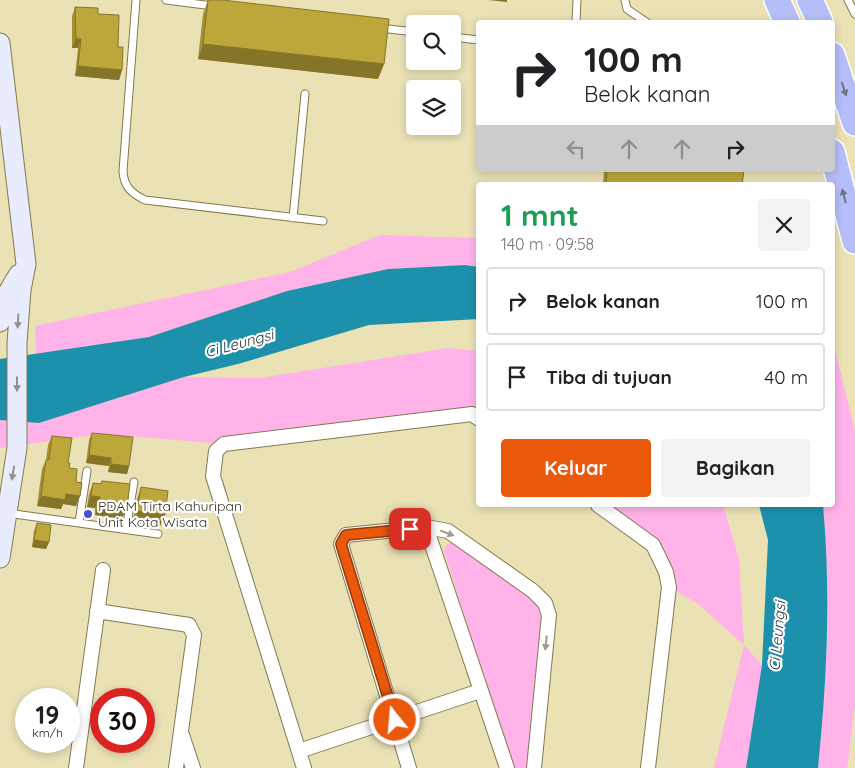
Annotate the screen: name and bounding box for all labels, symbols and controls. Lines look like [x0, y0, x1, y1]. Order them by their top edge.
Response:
map controls [406, 15, 461, 135]
button: search [406, 15, 461, 70]
text: 100 m [584, 37, 683, 81]
icon: right [501, 40, 566, 105]
button: layers [406, 80, 461, 135]
text: Belok kanan [584, 80, 710, 108]
one-way arrow [840, 82, 848, 97]
icon: left [562, 135, 590, 163]
icon: ahead [615, 135, 643, 163]
icon: ahead [668, 135, 696, 163]
icon: right [721, 135, 749, 163]
one-way arrow [840, 189, 848, 204]
text: 1 mnt [501, 196, 579, 234]
button: close [758, 199, 810, 251]
text: 140 m · 09:58 [501, 234, 594, 254]
icon: right [503, 287, 531, 315]
text: Belok kanan [546, 289, 660, 313]
text: 100 m [756, 289, 808, 313]
one-way arrow [14, 313, 22, 329]
water label: Ci Leungsi [203, 324, 277, 361]
icon: arrive [503, 363, 531, 391]
text: Tiba di tujuan [546, 365, 672, 389]
text: 40 m [764, 365, 808, 389]
one-way arrow [13, 376, 21, 392]
button: Keluar [501, 439, 651, 497]
button: Bagikan [661, 439, 810, 497]
one-way arrow [9, 465, 17, 481]
place label: PDAM Tirta Kahuripan Unit Kota Wisata [98, 497, 242, 531]
marker: PDAM Tirta Kahuripan Unit Kota Wisata [82, 508, 94, 520]
pin [389, 508, 431, 550]
icon: arrive [396, 515, 424, 543]
one-way arrow [440, 529, 455, 537]
water label: Ci Leungsi [764, 598, 790, 672]
one-way arrow [542, 636, 550, 652]
speed limit sign: 30 [90, 688, 155, 753]
position arrow [368, 693, 420, 745]
text: 19 [36, 699, 59, 730]
text: km/h [32, 725, 63, 740]

